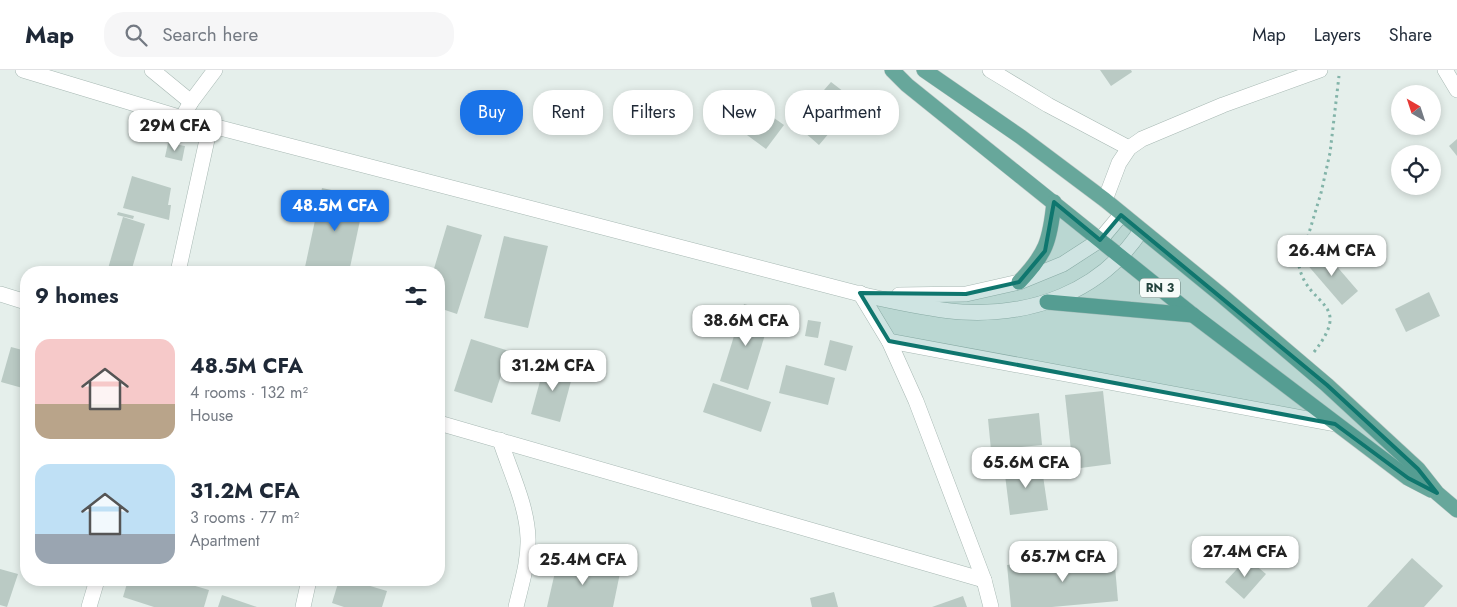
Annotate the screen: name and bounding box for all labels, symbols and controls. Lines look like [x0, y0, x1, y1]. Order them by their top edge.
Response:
search box [104, 12, 454, 57]
text: Map [25, 17, 74, 52]
icon: search [122, 21, 150, 49]
text: Search here [162, 21, 258, 48]
text: Map [1252, 22, 1286, 48]
text: Layers [1314, 22, 1361, 48]
text: Share [1389, 22, 1432, 48]
north arrow [1391, 85, 1441, 135]
map controls [1391, 85, 1441, 195]
chip: Buy [460, 90, 523, 135]
chip: Rent [533, 90, 603, 135]
chip: Filters [613, 90, 693, 135]
chip: New [703, 90, 775, 135]
chip: Apartment [785, 90, 899, 135]
pin: 29M CFA [129, 109, 221, 152]
text: 29M CFA [140, 114, 210, 137]
button: locate [1391, 145, 1441, 195]
pin: 48.5M CFA [278, 190, 392, 232]
text: 48.5M CFA [292, 194, 378, 217]
pin: 26.4M CFA [1275, 234, 1389, 277]
text: 26.4M CFA [1288, 239, 1376, 262]
road number: RN 3 [1140, 278, 1180, 298]
text: 9 homes [35, 281, 119, 311]
icon: filters [402, 282, 430, 310]
pin: 38.6M CFA [689, 304, 803, 347]
text: 38.6M CFA [703, 309, 789, 332]
pin: 31.2M CFA [496, 350, 610, 392]
text: 48.5M CFA [190, 351, 303, 381]
text: 31.2M CFA [511, 354, 595, 377]
icon: home [75, 359, 135, 419]
text: 4 rooms · 132 m² [190, 381, 308, 404]
text: House [190, 404, 233, 427]
pin: 65.6M CFA [969, 446, 1083, 489]
text: 65.6M CFA [983, 451, 1069, 474]
text: 31.2M CFA [190, 476, 300, 506]
icon: home [75, 484, 135, 544]
text: 3 rooms · 77 m² [190, 506, 299, 529]
text: Apartment [190, 529, 260, 552]
pin: 27.4M CFA [1188, 536, 1302, 578]
pin: 65.7M CFA [1006, 540, 1120, 583]
text: 27.4M CFA [1203, 540, 1287, 563]
pin: 25.4M CFA [526, 544, 640, 586]
text: 65.7M CFA [1020, 545, 1106, 568]
text: 25.4M CFA [540, 548, 626, 571]

